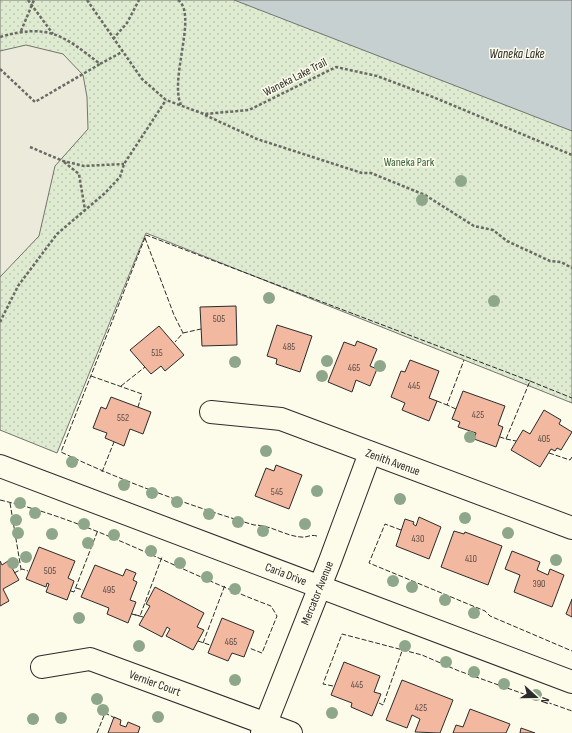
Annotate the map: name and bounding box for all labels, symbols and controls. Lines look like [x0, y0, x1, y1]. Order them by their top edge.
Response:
water label: Waneka Lake [489, 46, 545, 62]
street label: Waneka Lake Trail [261, 55, 330, 100]
park label: Waneka Park [384, 155, 435, 170]
house number: 505 [213, 313, 225, 325]
house number: 485 [283, 341, 295, 353]
house number: 515 [151, 347, 163, 359]
house number: 465 [348, 362, 360, 374]
house number: 445 [408, 380, 420, 392]
house number: 425 [472, 409, 484, 421]
house number: 552 [117, 412, 129, 424]
house number: 405 [538, 433, 550, 445]
street label: Zenith Avenue [363, 446, 422, 479]
house number: 545 [271, 486, 283, 498]
house number: 430 [412, 533, 424, 545]
house number: 410 [465, 553, 477, 565]
street label: Mercator Avenue [298, 559, 337, 627]
street label: Caria Drive [263, 560, 309, 589]
house number: 505 [44, 565, 56, 577]
house number: 390 [532, 578, 546, 590]
house number: 495 [103, 584, 115, 596]
house number: 465 [225, 636, 237, 648]
street label: Vernier Court [127, 667, 183, 700]
north arrow [516, 677, 556, 717]
house number: 445 [351, 679, 363, 691]
text: N [538, 695, 552, 706]
house number: 425 [415, 702, 427, 714]

